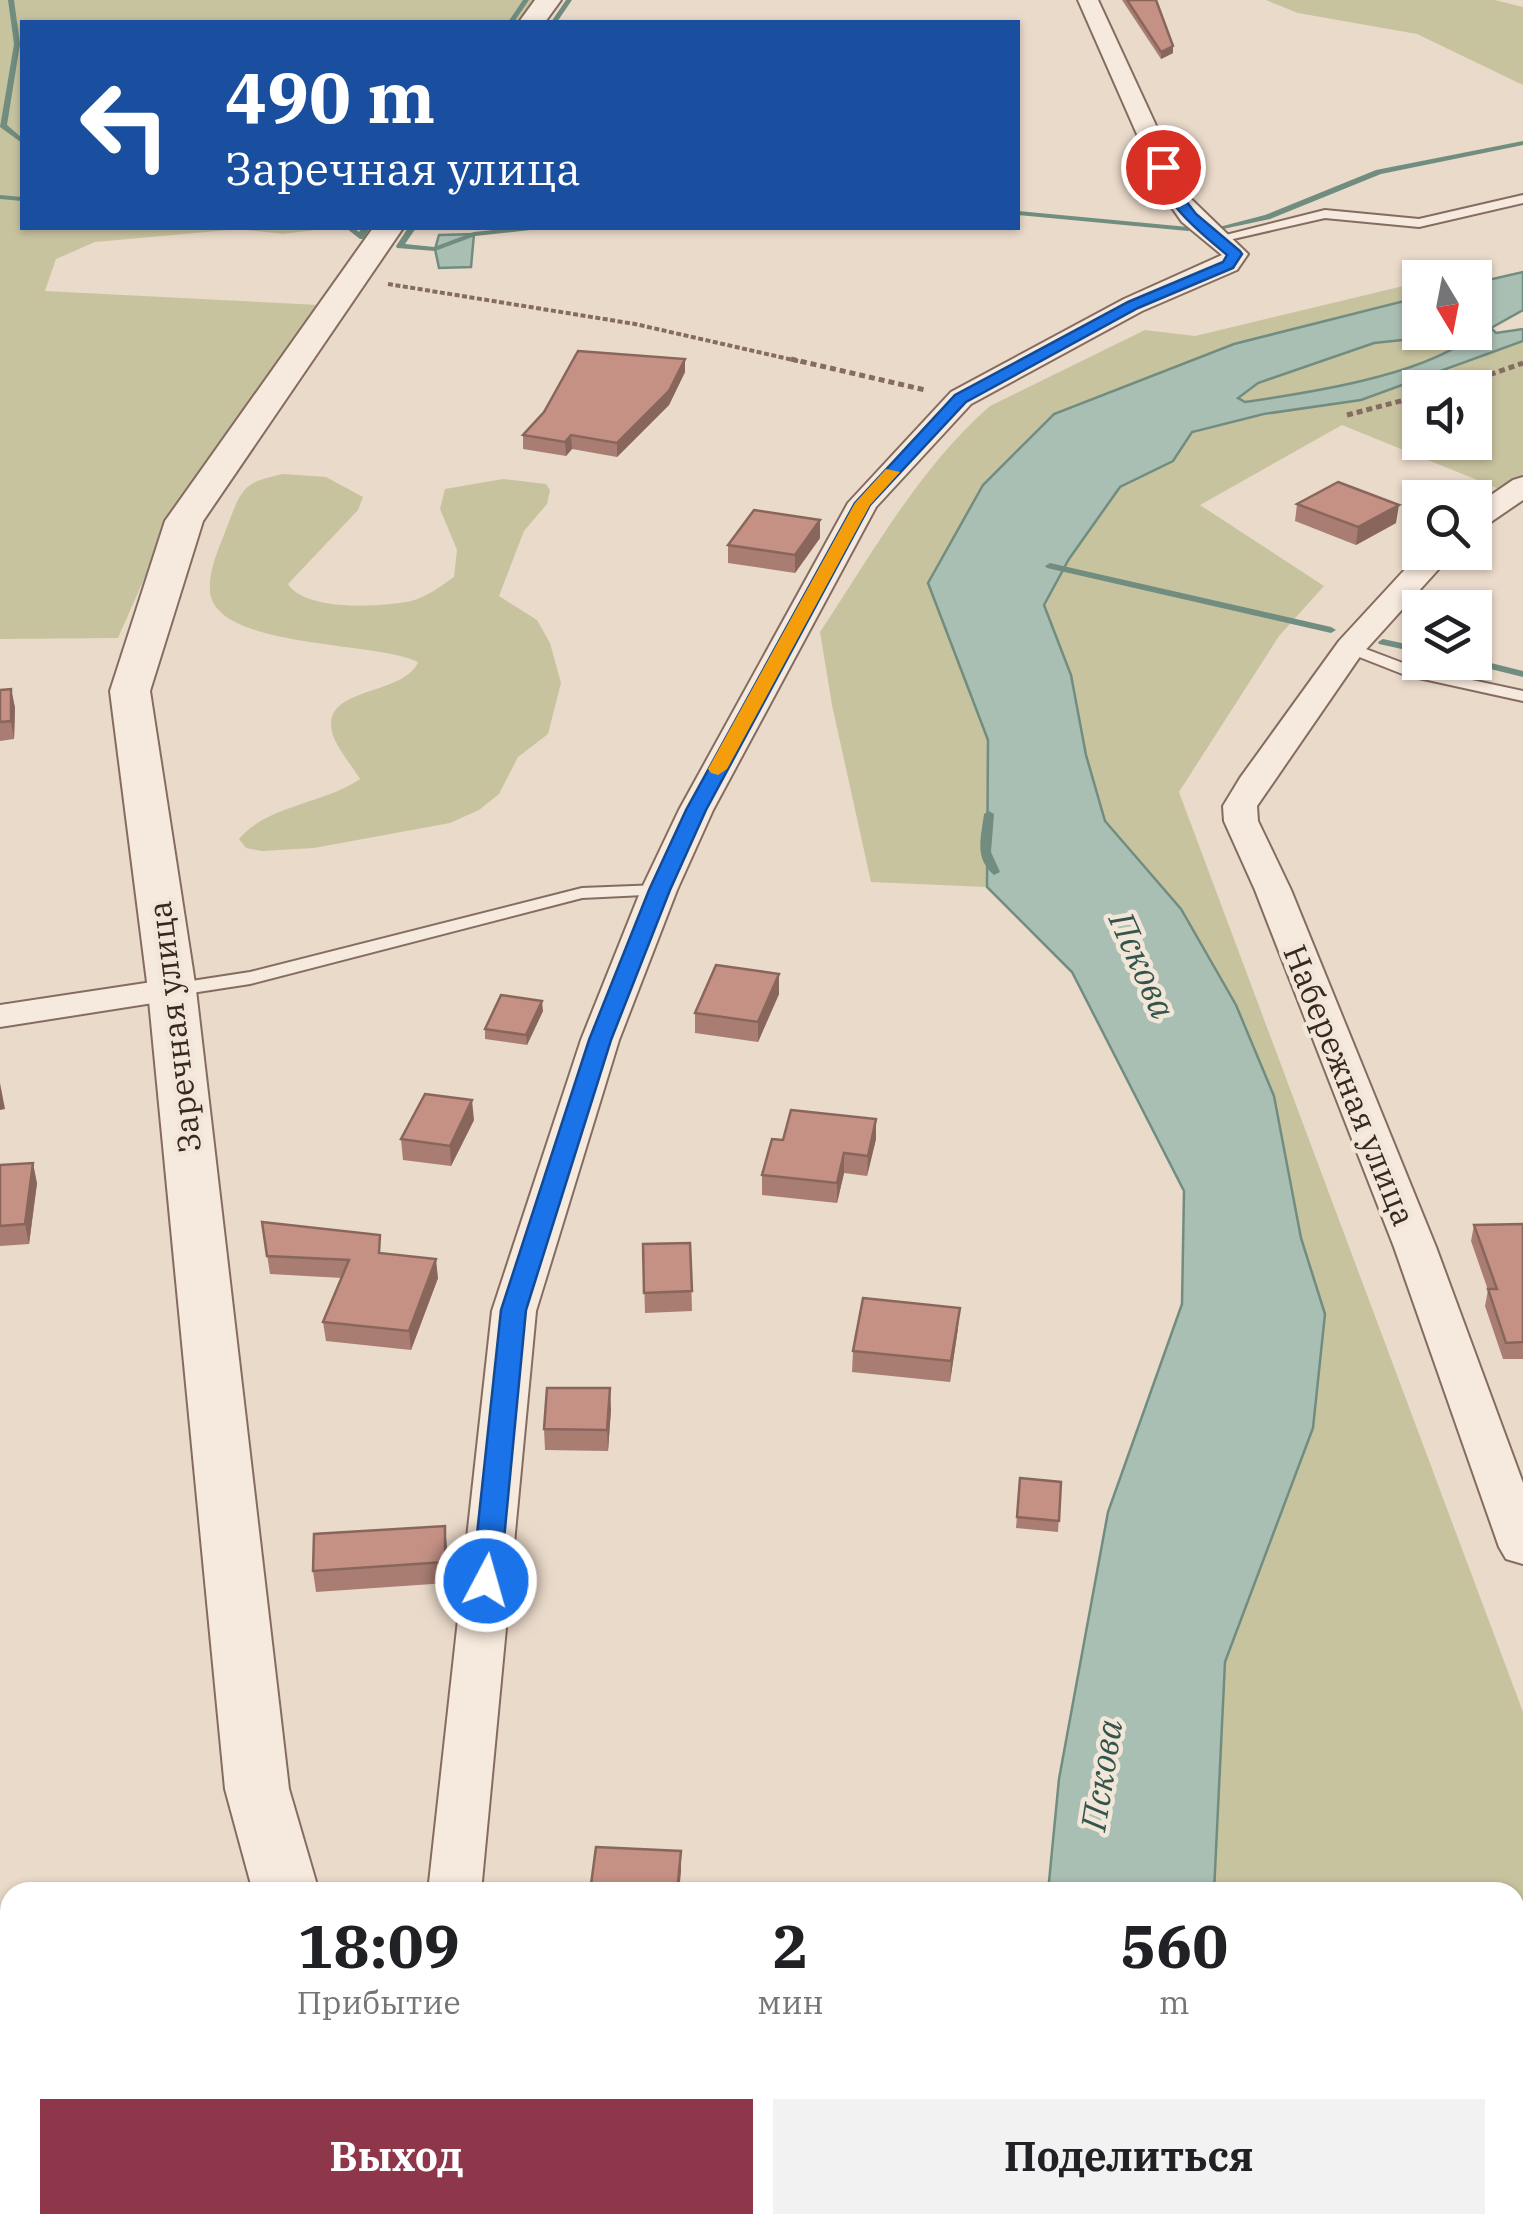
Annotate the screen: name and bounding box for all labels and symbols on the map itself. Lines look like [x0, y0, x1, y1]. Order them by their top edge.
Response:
pin [1121, 125, 1206, 210]
north arrow [1402, 260, 1492, 350]
street label: Заречная улица [138, 899, 210, 1155]
water label: Пскова [1099, 904, 1187, 1026]
street label: Набережная улица [1274, 938, 1426, 1232]
position arrow [434, 1529, 538, 1633]
water label: Пскова [1069, 1716, 1132, 1835]

